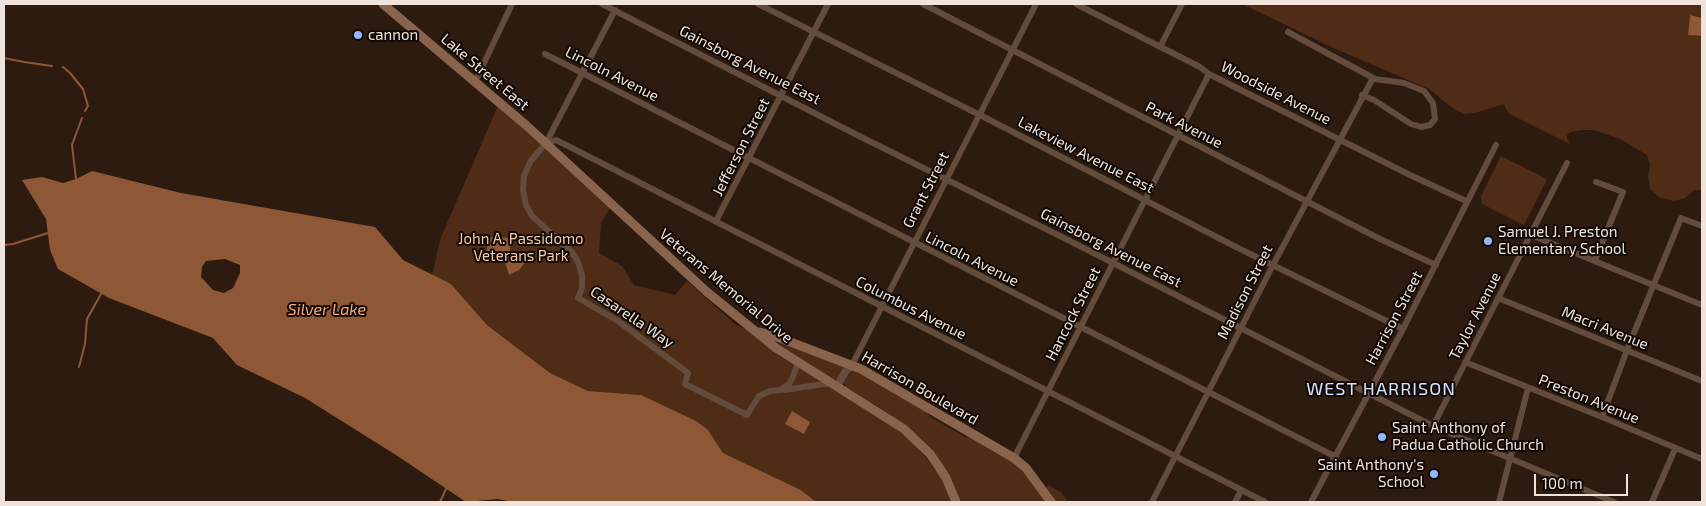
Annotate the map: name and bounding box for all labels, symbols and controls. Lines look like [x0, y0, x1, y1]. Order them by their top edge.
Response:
street label: Gainsborg Avenue East [676, 22, 824, 108]
place label: cannon [368, 26, 418, 44]
marker: cannon [352, 29, 364, 41]
street label: Lake Street East [437, 30, 533, 114]
street label: Lincoln Avenue [562, 43, 662, 105]
street label: Woodside Avenue [1218, 57, 1334, 129]
street label: Jefferson Street [709, 95, 773, 199]
street label: Park Avenue [1142, 98, 1226, 152]
street label: Lakeview Avenue East [1015, 113, 1157, 197]
street label: Grant Street [899, 149, 953, 231]
street label: Gainsborg Avenue East [1037, 205, 1185, 291]
place label: Samuel J. Preston Elementary School [1498, 223, 1626, 258]
street label: Veterans Memorial Drive [656, 225, 796, 347]
street label: Lincoln Avenue [922, 228, 1022, 290]
park label: John A. Passidomo Veterans Park [458, 230, 584, 265]
marker: Samuel J. Preston Elementary School [1482, 235, 1494, 247]
street label: Madison Street [1213, 242, 1277, 342]
street label: Hancock Street [1042, 264, 1104, 364]
street label: Harrison Street [1362, 268, 1426, 368]
street label: Taylor Avenue [1445, 269, 1505, 363]
street label: Columbus Avenue [853, 272, 969, 344]
street label: Casarella Way [587, 282, 677, 352]
water label: Silver Lake [288, 300, 366, 320]
street label: Macri Avenue [1559, 302, 1651, 354]
street label: Harrison Boulevard [859, 347, 981, 429]
street label: Preston Avenue [1536, 371, 1642, 427]
district label: WEST HARRISON [1305, 378, 1457, 400]
place label: Saint Anthony of Padua Catholic Church [1392, 419, 1544, 454]
marker: Saint Anthony of Padua Catholic Church [1376, 431, 1388, 443]
place label: Saint Anthony's School [1317, 456, 1424, 491]
scale bar [1536, 464, 1630, 496]
marker: Saint Anthony's School [1428, 468, 1440, 480]
text: 100 m [1542, 474, 1583, 492]

